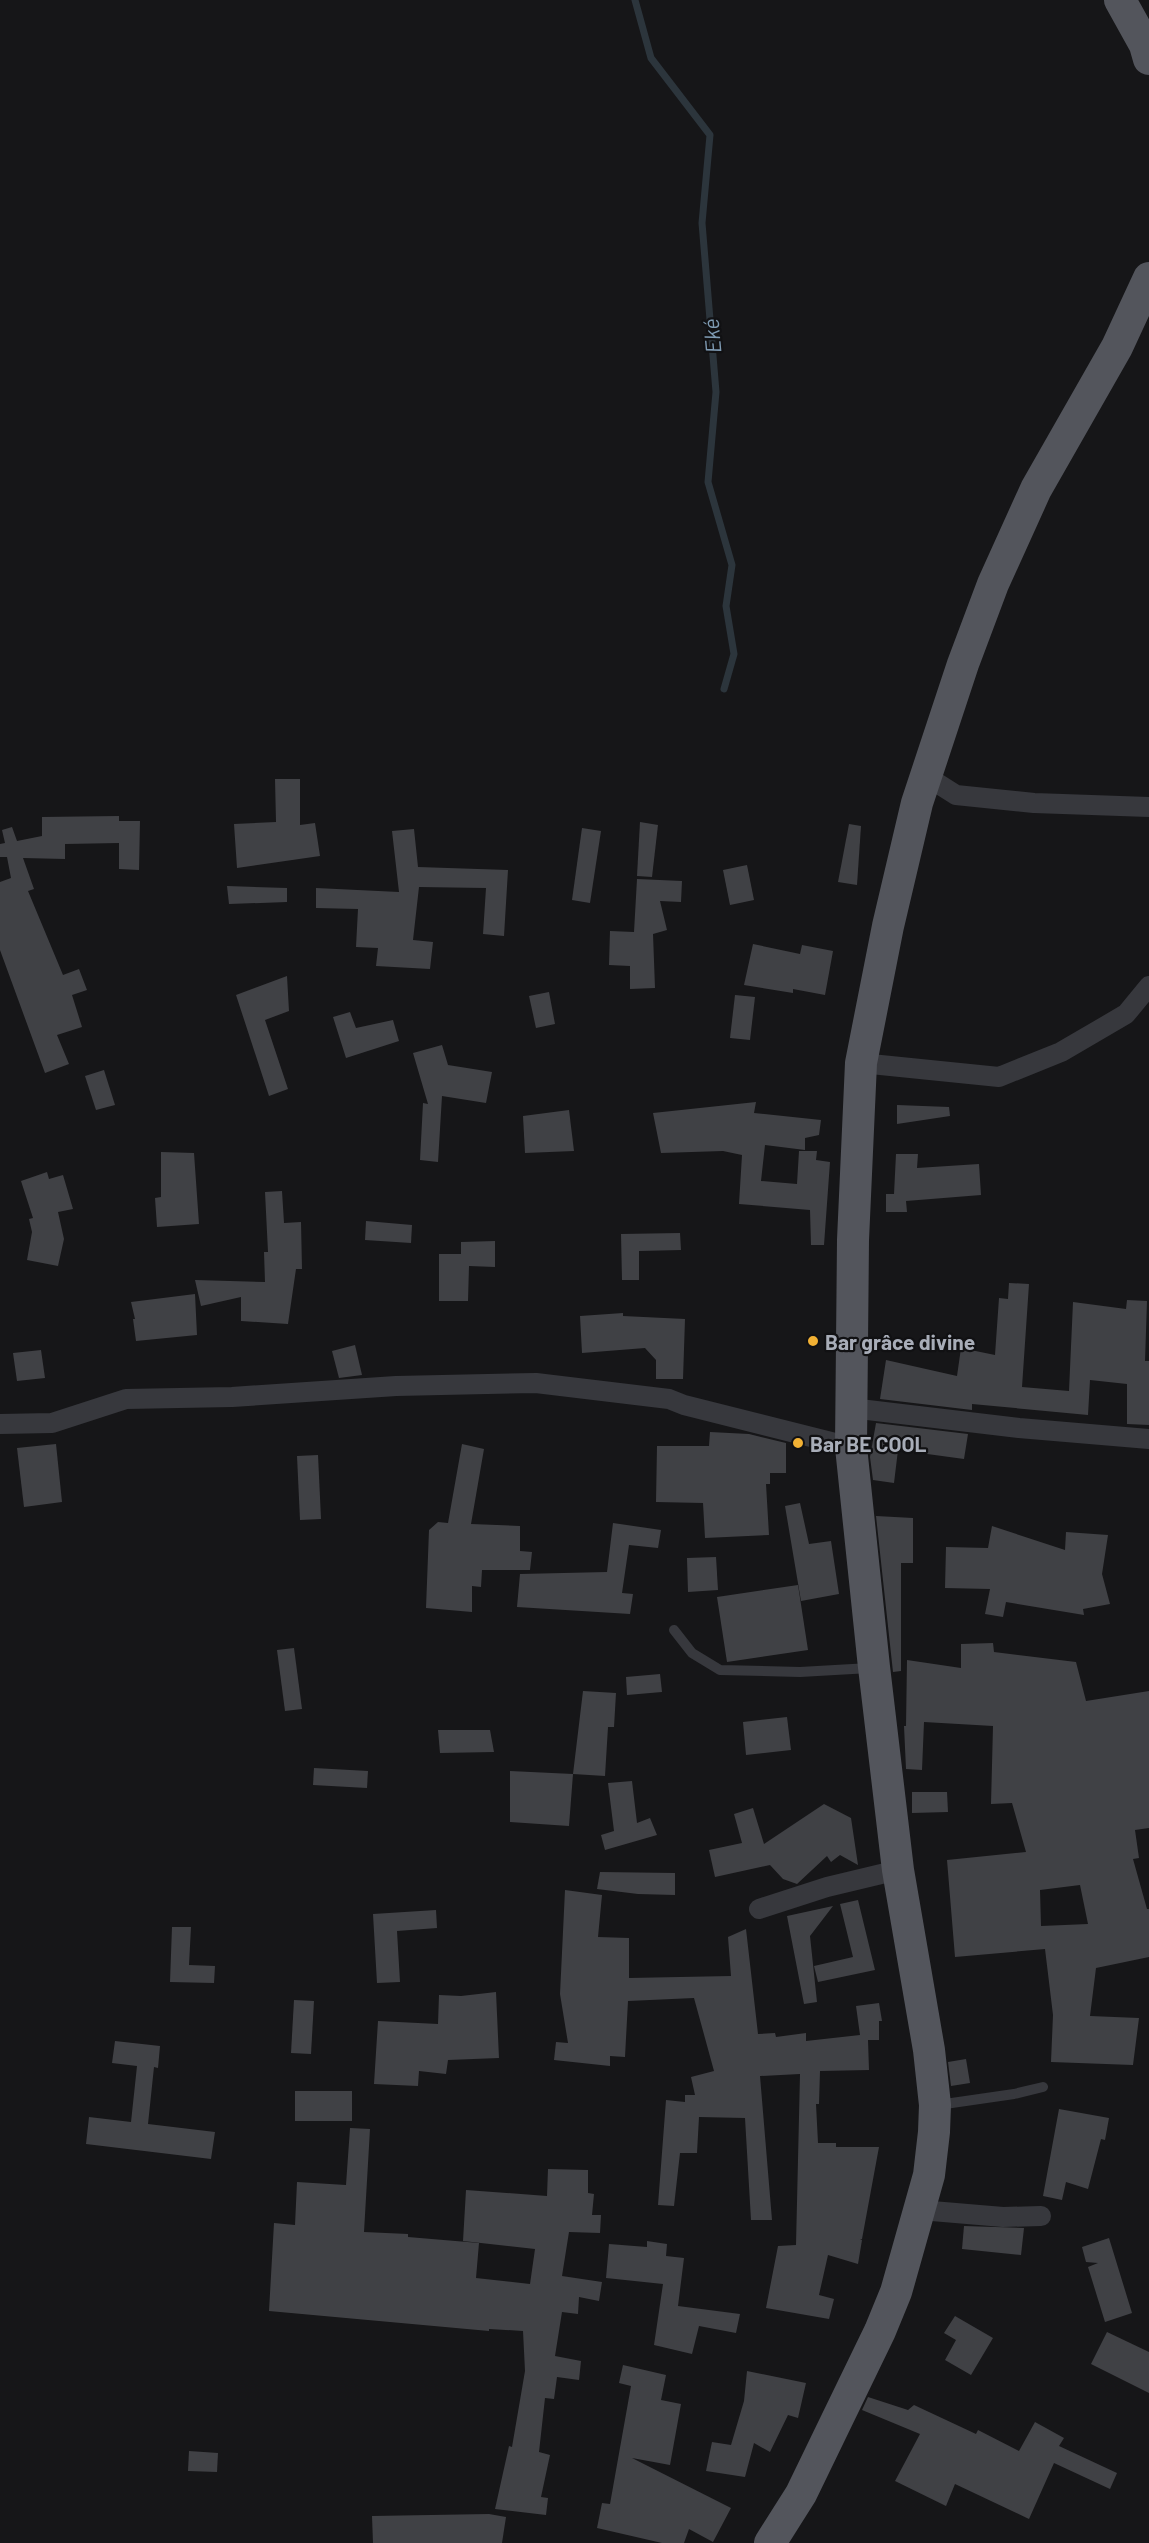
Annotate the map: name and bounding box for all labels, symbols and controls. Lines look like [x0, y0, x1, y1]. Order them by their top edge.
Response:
water label: Eké [697, 318, 725, 354]
place label: Bar grâce divine [825, 1329, 975, 1354]
marker: Bar grâce divine [806, 1334, 820, 1348]
place label: Bar BE COOL [810, 1431, 927, 1456]
marker: Bar BE COOL [791, 1436, 805, 1450]

